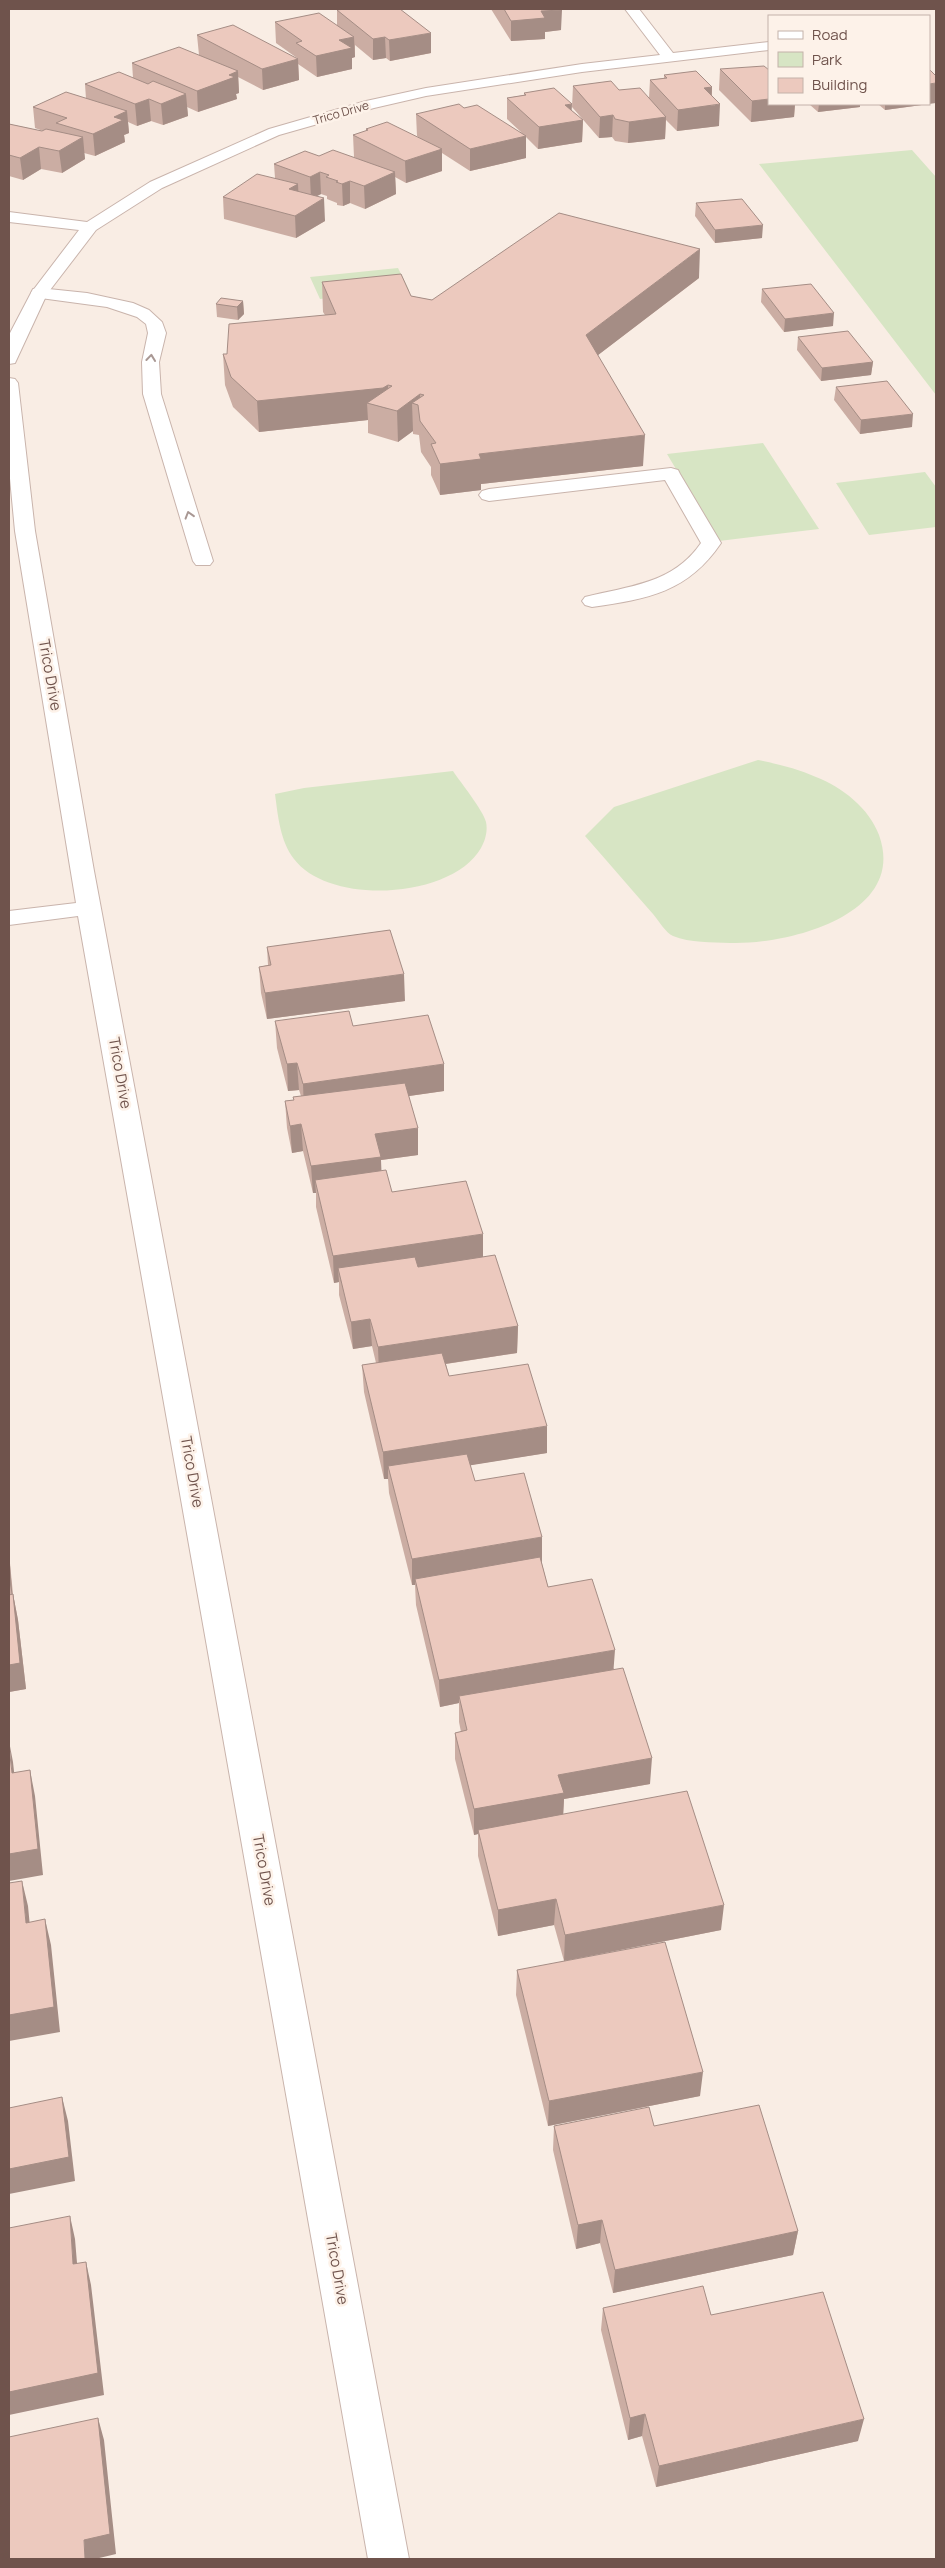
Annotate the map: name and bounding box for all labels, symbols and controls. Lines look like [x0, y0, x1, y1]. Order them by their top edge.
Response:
legend [768, 15, 930, 105]
text: Road [812, 24, 848, 45]
text: Park [812, 49, 842, 70]
text: Building [812, 74, 867, 95]
street label: Trico Drive [311, 96, 371, 129]
one-way arrow [145, 353, 156, 361]
one-way arrow [185, 511, 195, 519]
street label: Trico Drive [34, 638, 67, 712]
street label: Trico Drive [104, 1036, 137, 1110]
street label: Trico Drive [176, 1435, 209, 1509]
street label: Trico Drive [248, 1833, 281, 1907]
street label: Trico Drive [321, 2232, 354, 2306]

